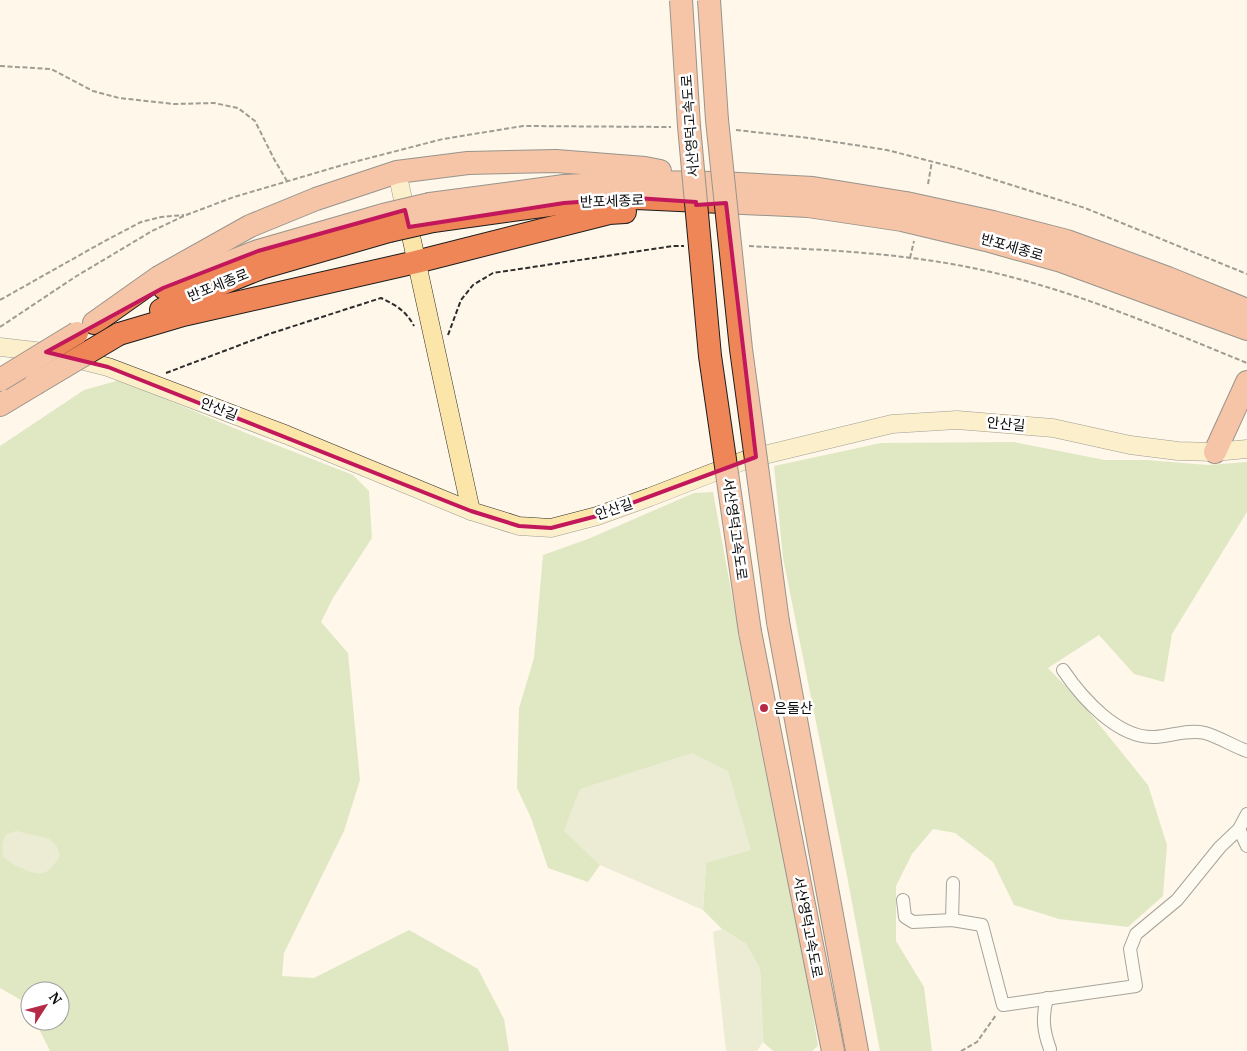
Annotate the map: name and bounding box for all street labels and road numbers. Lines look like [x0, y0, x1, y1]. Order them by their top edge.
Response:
street label: 서산영덕고속도로 [676, 74, 703, 178]
street label: 반포세종로 [579, 190, 645, 211]
street label: 반포세종로 [979, 229, 1046, 265]
street label: 반포세종로 [184, 264, 251, 305]
street label: 안산길 [198, 393, 241, 424]
street label: 안산길 [986, 412, 1026, 435]
street label: 서산영덕고속도로 [719, 477, 752, 581]
street label: 안산길 [592, 493, 635, 524]
street label: 서산영덕고속도로 [789, 875, 828, 979]

